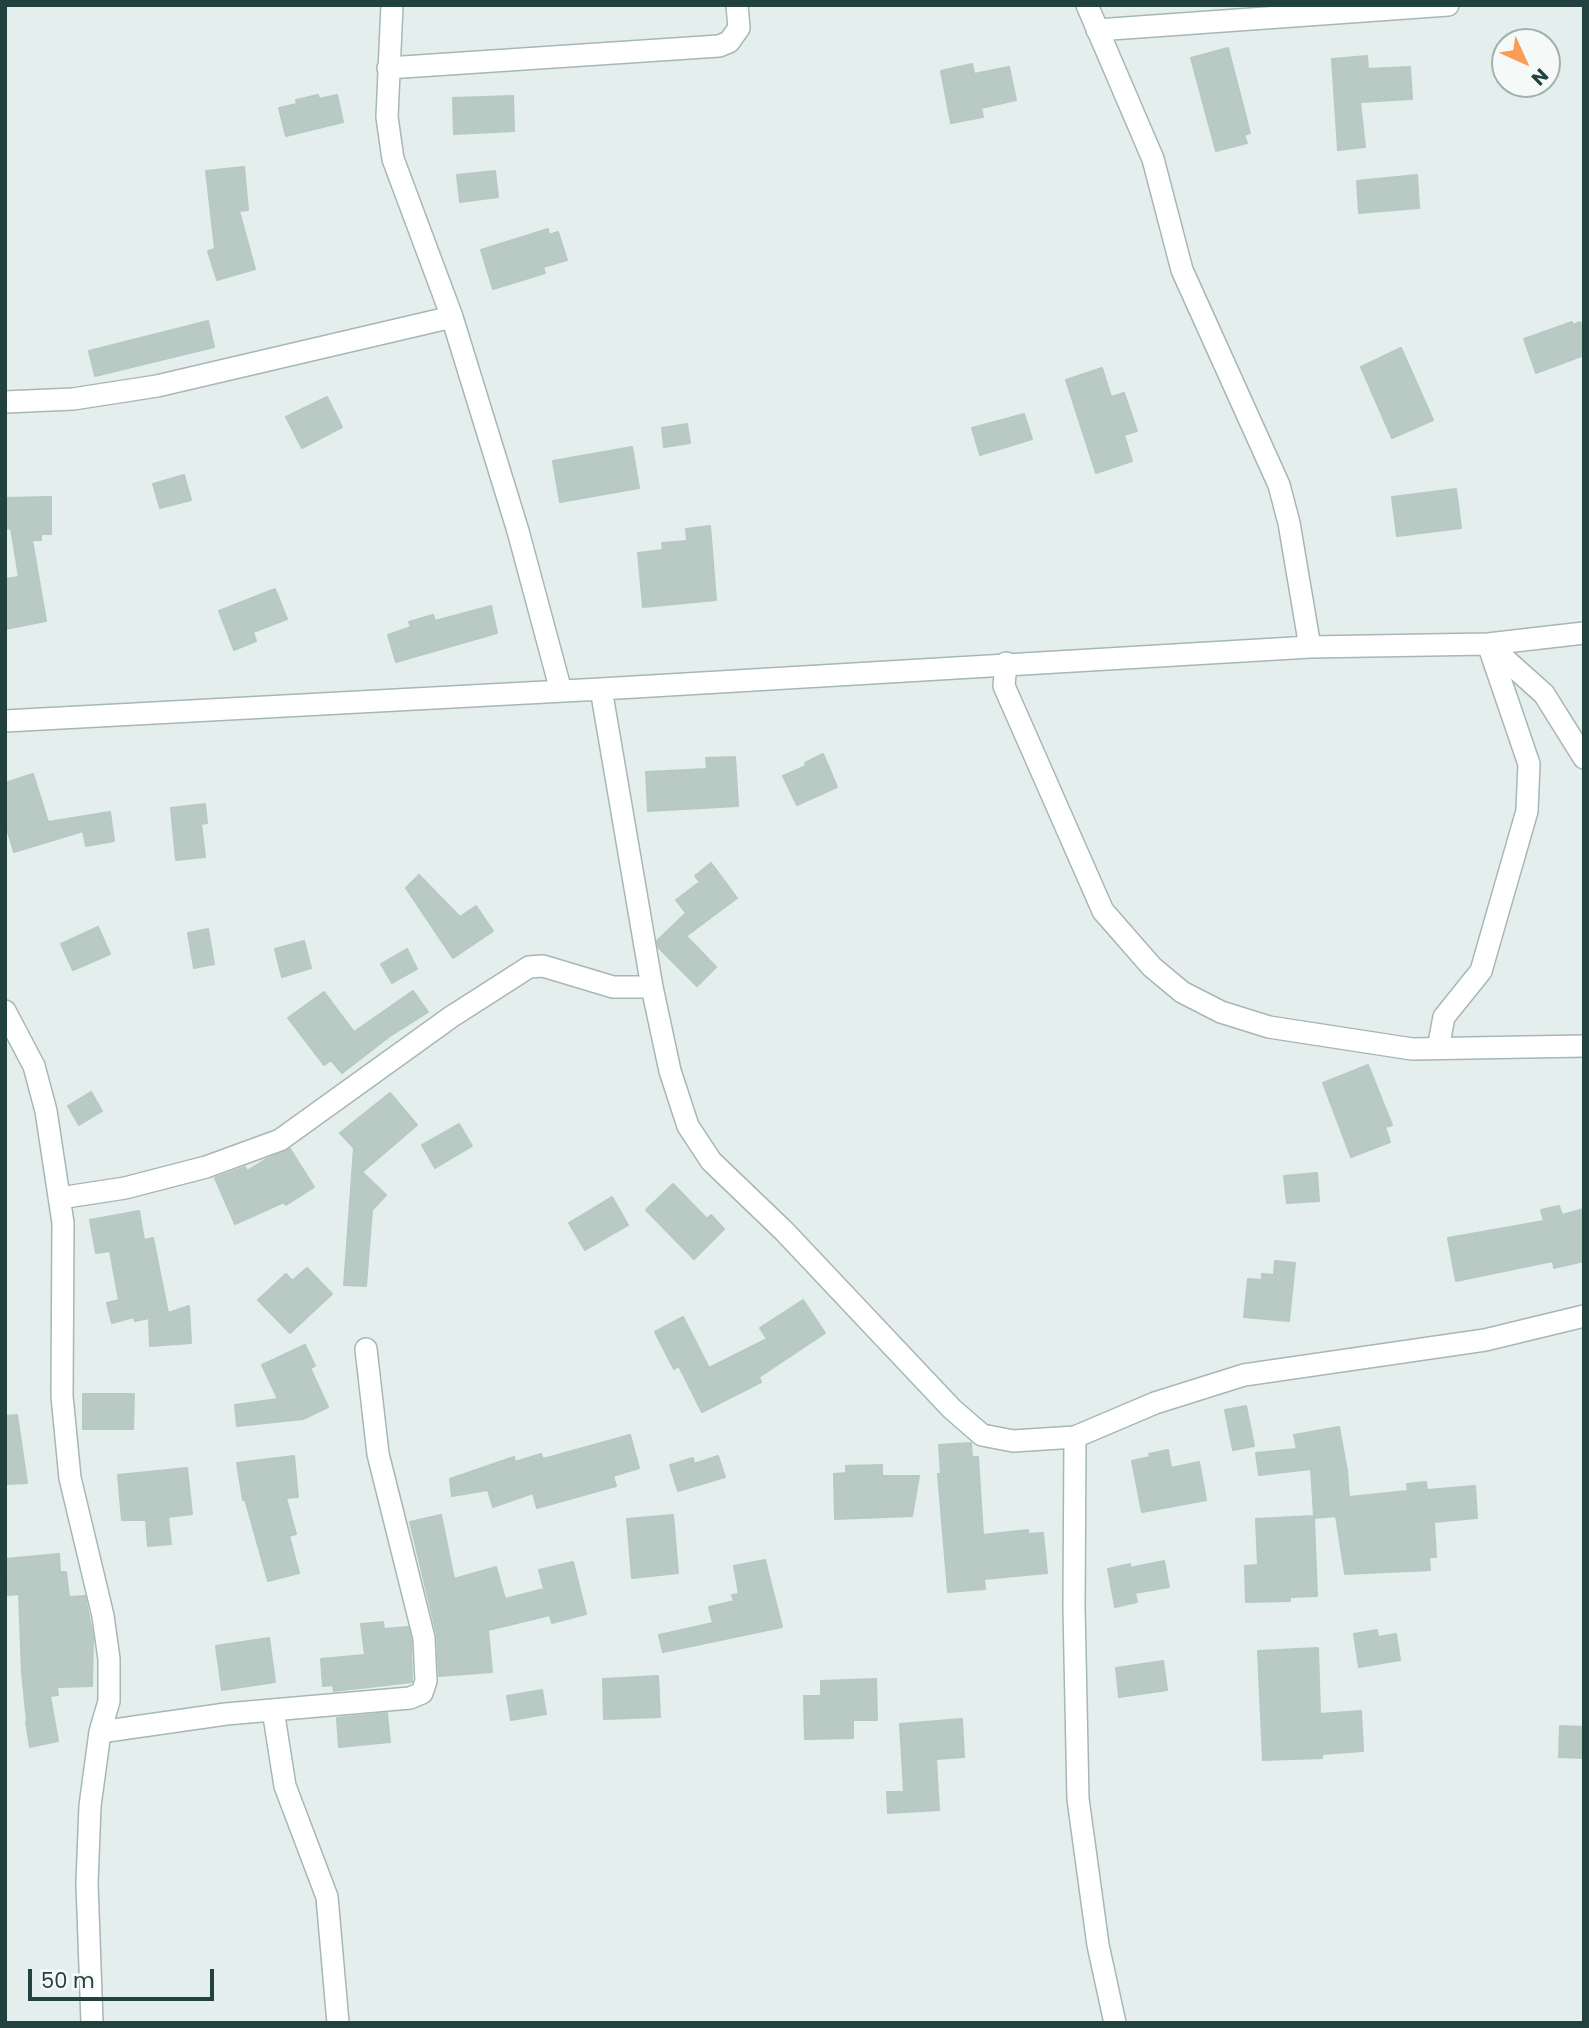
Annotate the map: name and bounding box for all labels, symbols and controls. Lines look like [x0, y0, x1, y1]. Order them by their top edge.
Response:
north arrow [1491, 28, 1561, 98]
text: N [1525, 62, 1554, 91]
scale bar [32, 1954, 217, 1998]
text: 50 m [41, 1966, 95, 1995]

